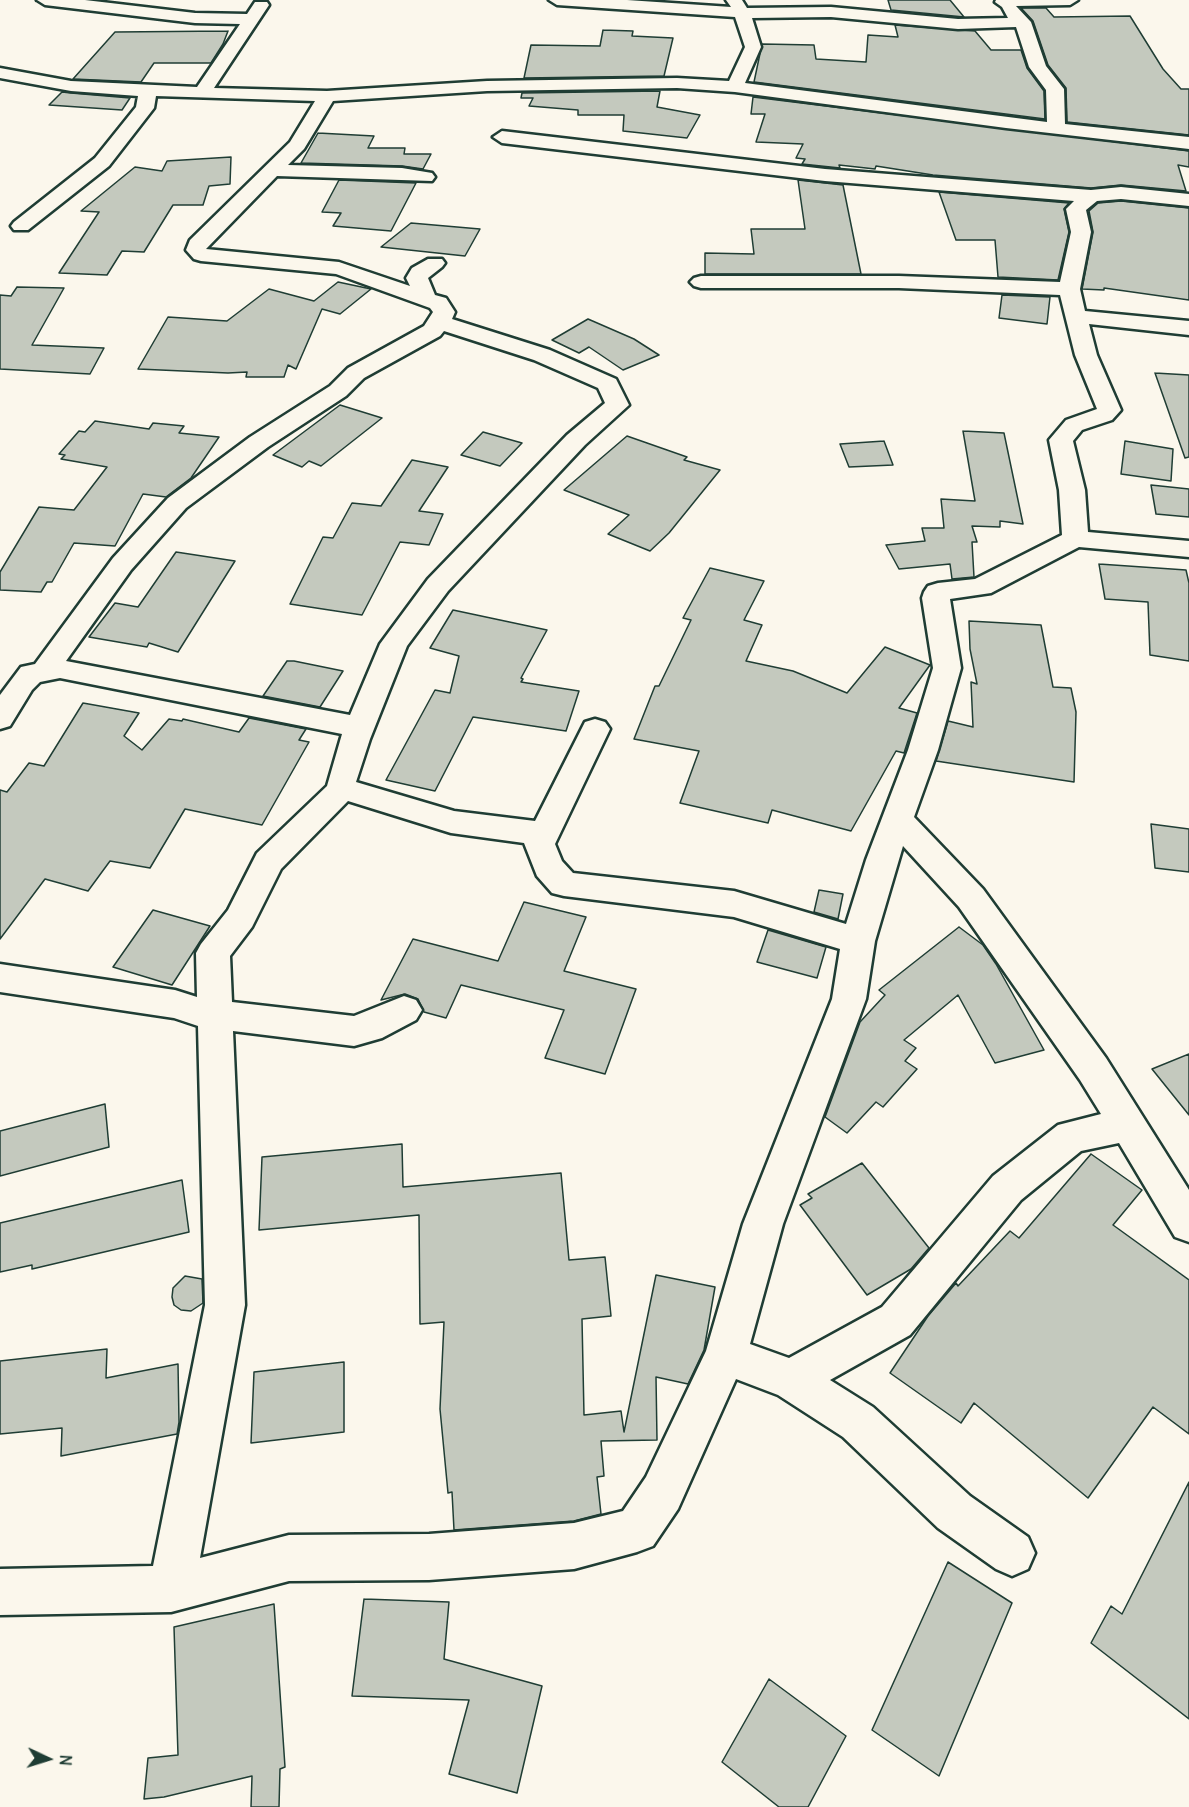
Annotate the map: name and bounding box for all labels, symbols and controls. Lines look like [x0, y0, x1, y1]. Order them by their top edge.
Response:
north arrow [18, 1729, 78, 1789]
text: N [56, 1754, 76, 1766]

